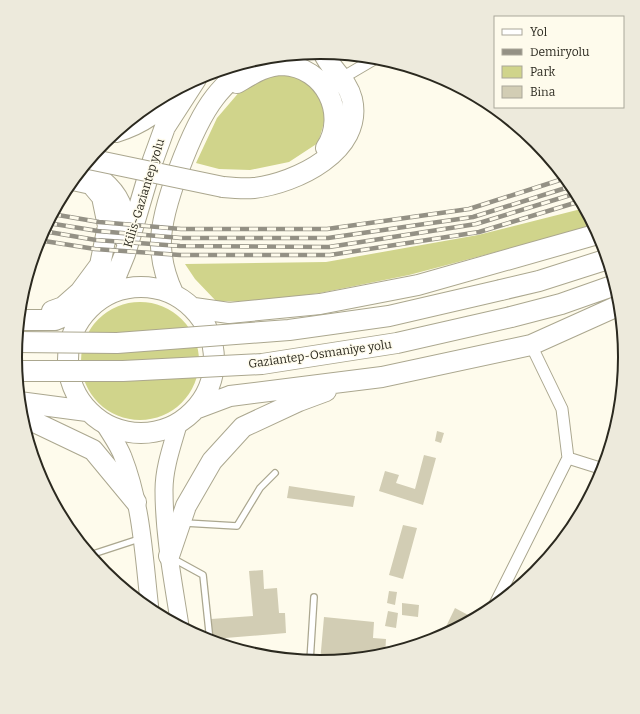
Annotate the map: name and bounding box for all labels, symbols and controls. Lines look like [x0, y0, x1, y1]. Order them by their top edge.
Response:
legend [494, 16, 624, 108]
text: Yol [530, 25, 548, 39]
text: Demiryolu [530, 45, 590, 59]
text: Park [530, 65, 556, 79]
text: Bina [530, 85, 556, 99]
street label: Kilis-Gaziantep yolu [121, 136, 167, 249]
street label: Gaziantep-Osmaniye yolu [247, 337, 393, 371]

